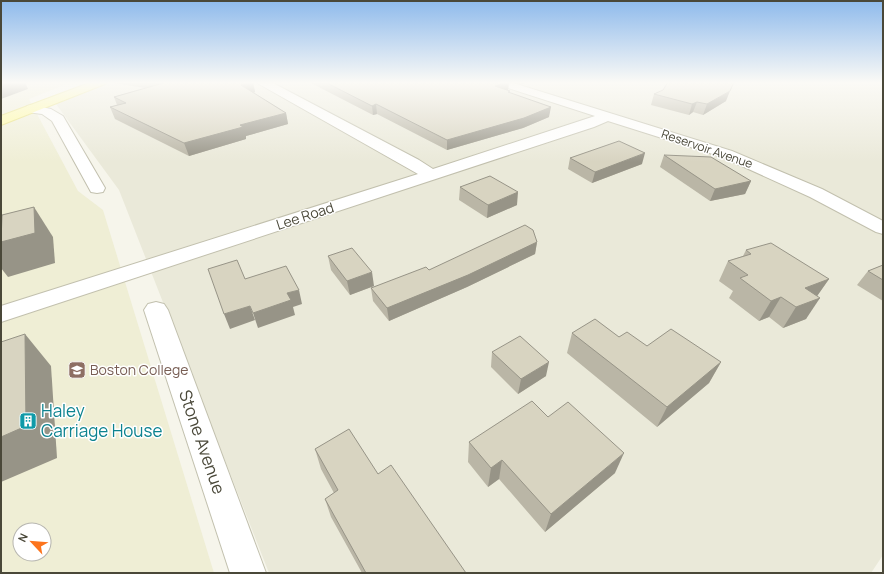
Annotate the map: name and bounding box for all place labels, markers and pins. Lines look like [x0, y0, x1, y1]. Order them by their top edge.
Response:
school or university icon: Boston College [67, 360, 87, 380]
place label: Boston College [90, 360, 188, 379]
place label: Haley Carriage House [41, 399, 162, 442]
building icon: Haley Carriage House [18, 411, 38, 431]

